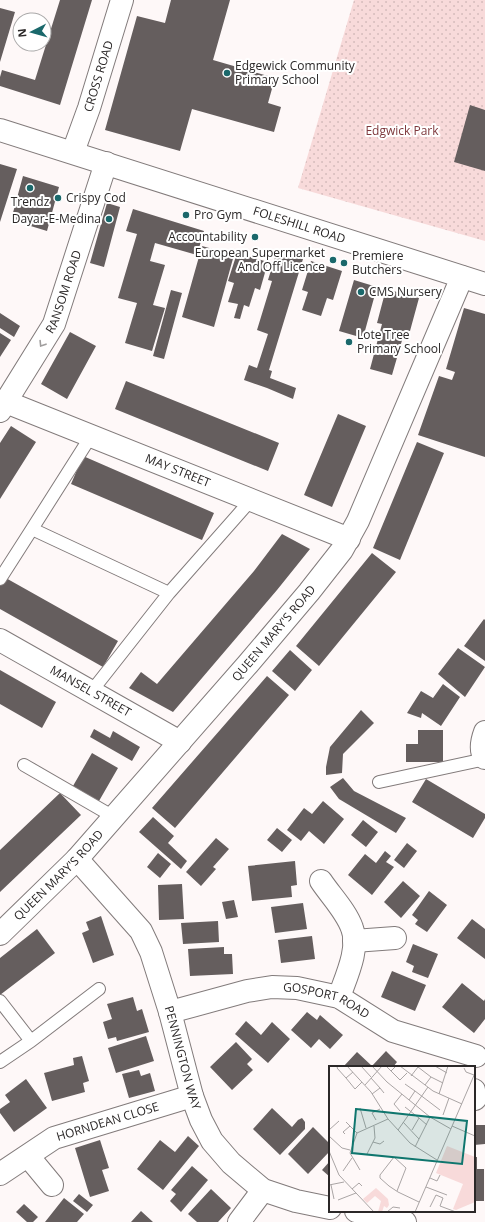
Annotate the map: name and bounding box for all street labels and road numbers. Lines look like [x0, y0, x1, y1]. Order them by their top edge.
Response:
street label: CROSS ROAD [79, 38, 117, 114]
street label: FOLESHILL ROAD [251, 202, 348, 247]
street label: RANSOM ROAD [41, 248, 85, 337]
street label: MAY STREET [143, 450, 213, 491]
street label: QUEEN MARY'S ROAD [228, 581, 319, 685]
street label: MANSEL STREET [47, 661, 135, 721]
street label: QUEEN MARY'S ROAD [10, 826, 107, 924]
street label: GOSPORT ROAD [283, 978, 373, 1022]
street label: PENNINGTON WAY [161, 1004, 205, 1112]
street label: HORNDEAN CLOSE [54, 1098, 161, 1145]

